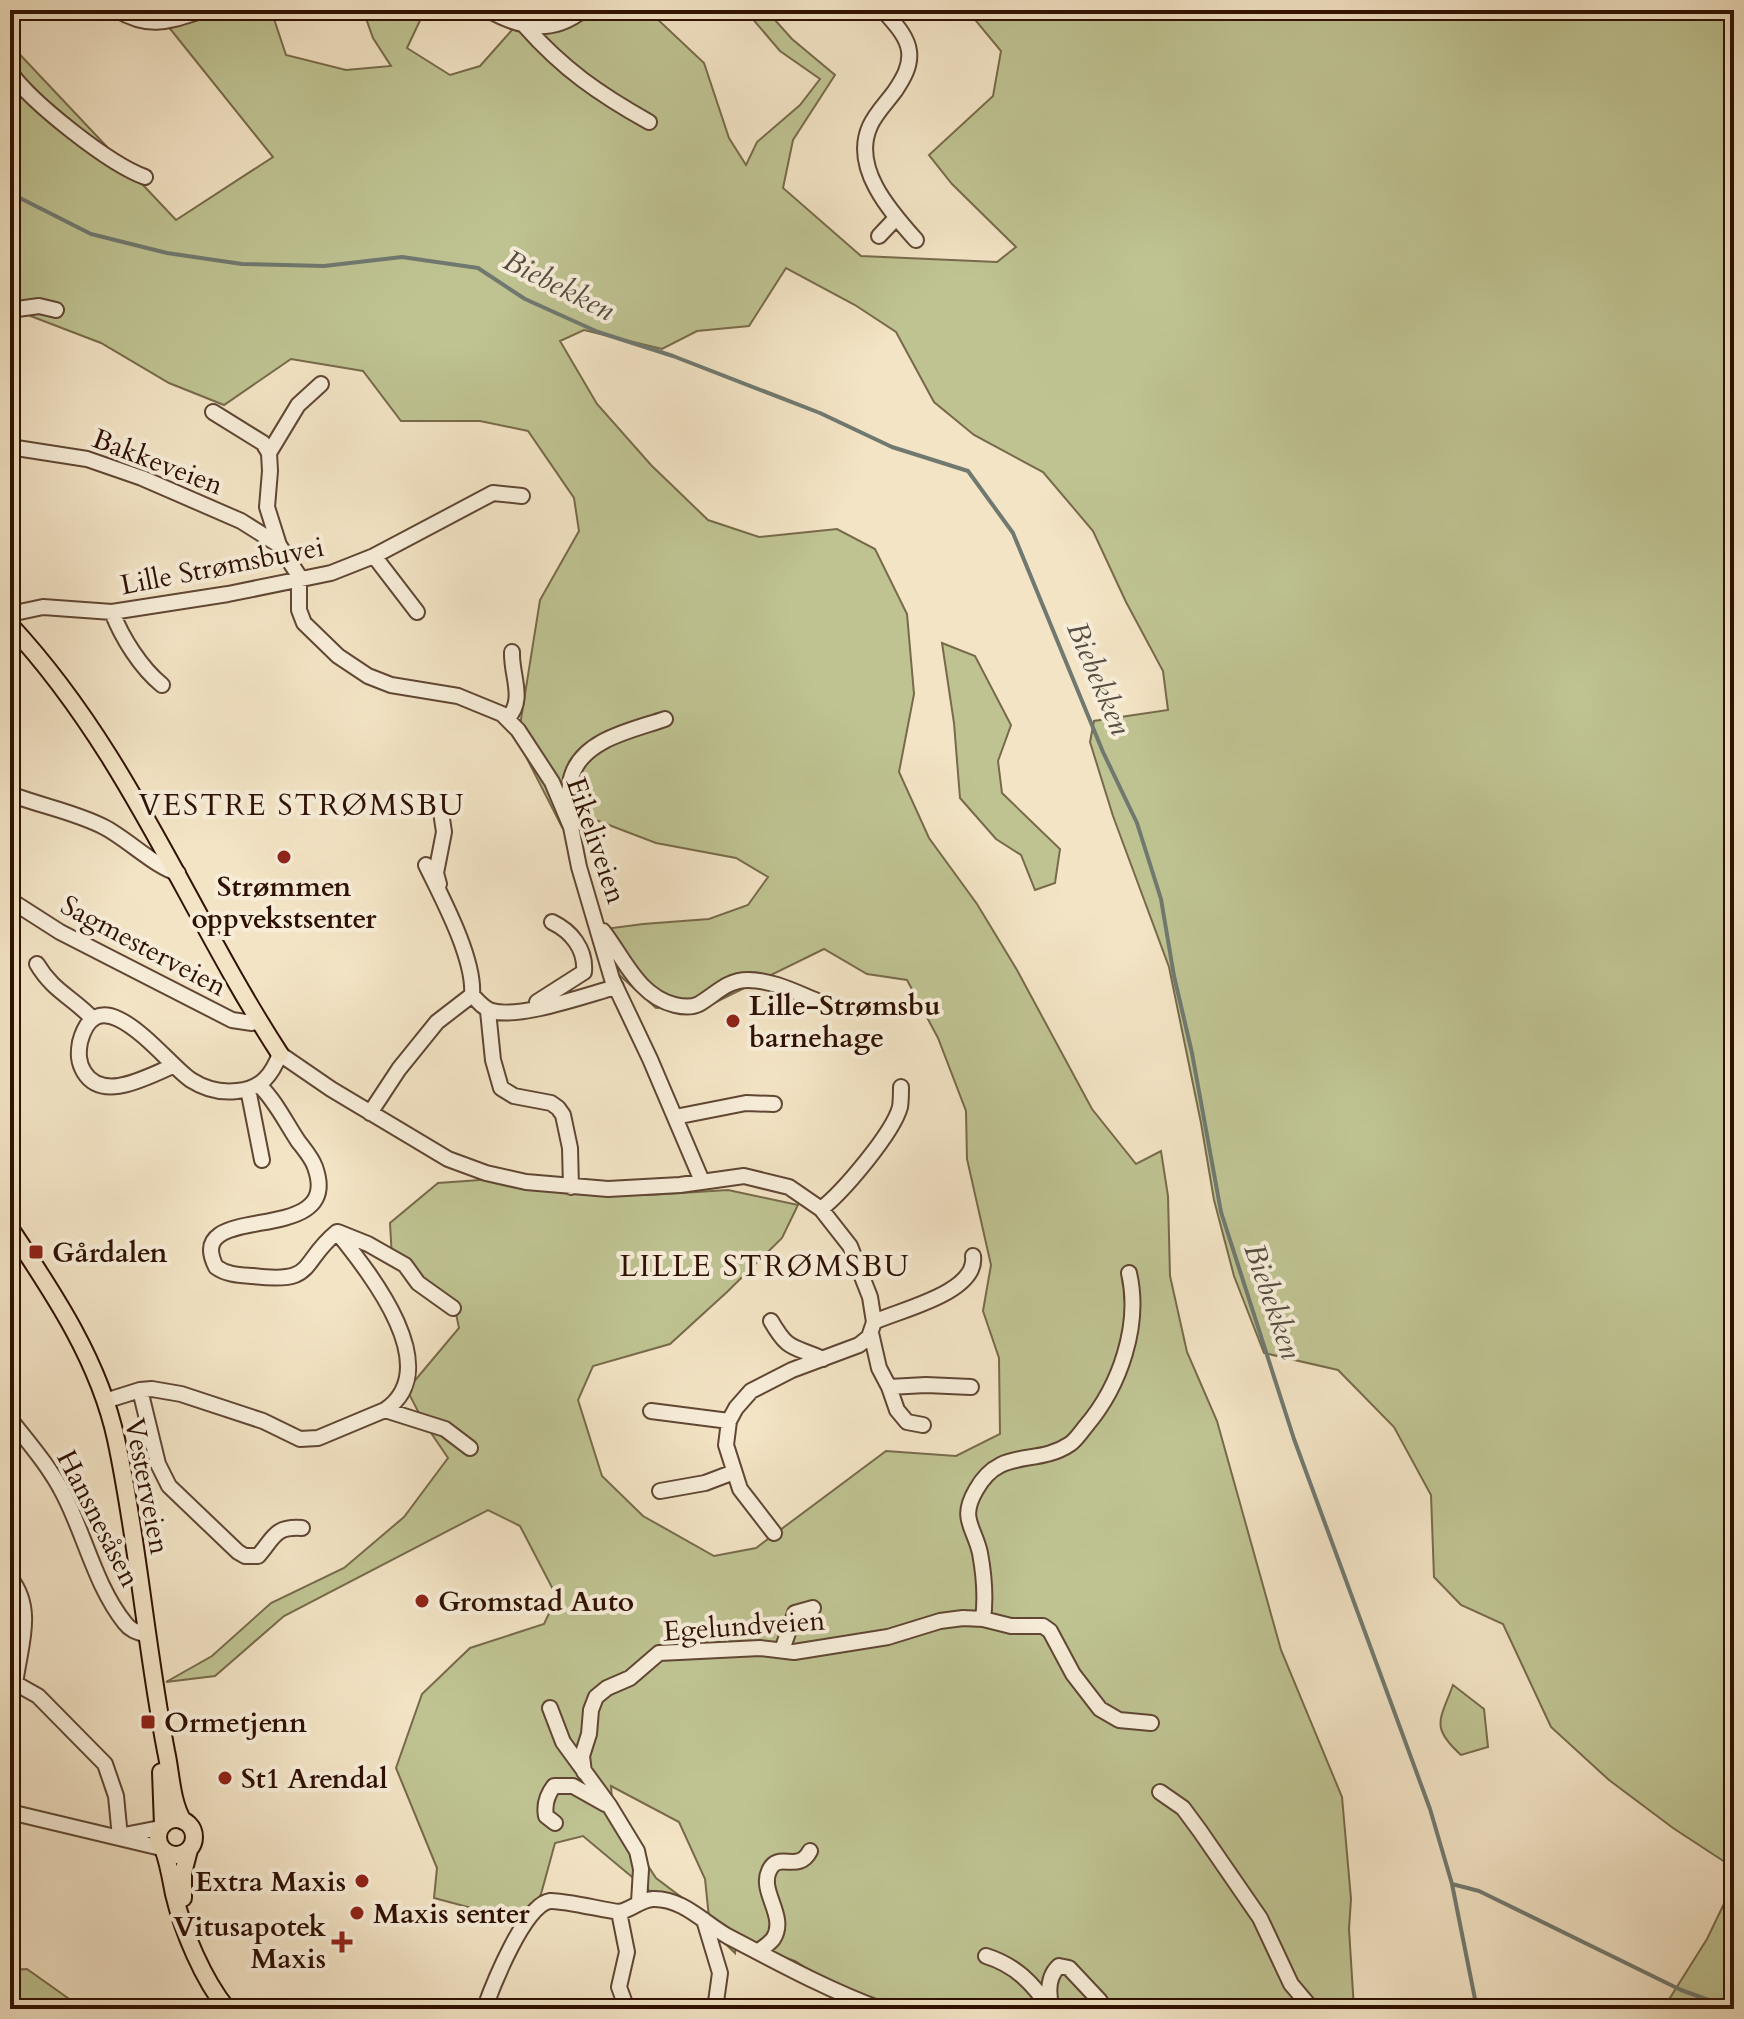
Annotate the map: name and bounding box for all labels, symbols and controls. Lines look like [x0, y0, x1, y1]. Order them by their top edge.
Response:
water label: Biebekken [496, 240, 622, 331]
street label: Bakkeveien [87, 420, 229, 504]
street label: Lille Strømsbuvei [117, 528, 327, 604]
water label: Biebekken [1056, 615, 1141, 742]
street label: Eikeliveien [557, 772, 635, 909]
district label: VESTRE STRØMSBU [139, 785, 465, 826]
marker: Strømmen oppvekstsenter [275, 848, 293, 866]
place label: Strømmen oppvekstsenter [191, 868, 377, 938]
street label: Sagmesterveien [54, 886, 233, 1006]
place label: Lille-Strømsbu barnehage [749, 987, 941, 1057]
marker: Lille-Strømsbu barnehage [724, 1012, 742, 1030]
place label: Gårdalen [52, 1234, 168, 1272]
water label: Biebekken [1234, 1238, 1311, 1365]
marker: Gårdalen [27, 1243, 45, 1261]
district label: LILLE STRØMSBU [619, 1246, 911, 1287]
street label: Vesterveien [115, 1415, 179, 1558]
street label: Hansnesåsen [47, 1444, 149, 1593]
place label: Gromstad Auto [438, 1583, 634, 1621]
marker: Gromstad Auto [413, 1592, 431, 1610]
street label: Egelundveien [662, 1601, 826, 1651]
place label: Ormetjenn [164, 1704, 307, 1742]
marker: Ormetjenn [139, 1713, 157, 1731]
place label: St1 Arendal [241, 1760, 388, 1798]
marker: St1 Arendal [216, 1769, 234, 1787]
place label: Extra Maxis [195, 1863, 346, 1901]
marker: Extra Maxis [353, 1872, 371, 1890]
place label: Maxis senter [373, 1895, 530, 1933]
marker: Maxis senter [348, 1904, 366, 1922]
place label: Vitusapotek Maxis [173, 1908, 327, 1978]
marker: Vitusapotek Maxis [333, 1933, 351, 1951]

